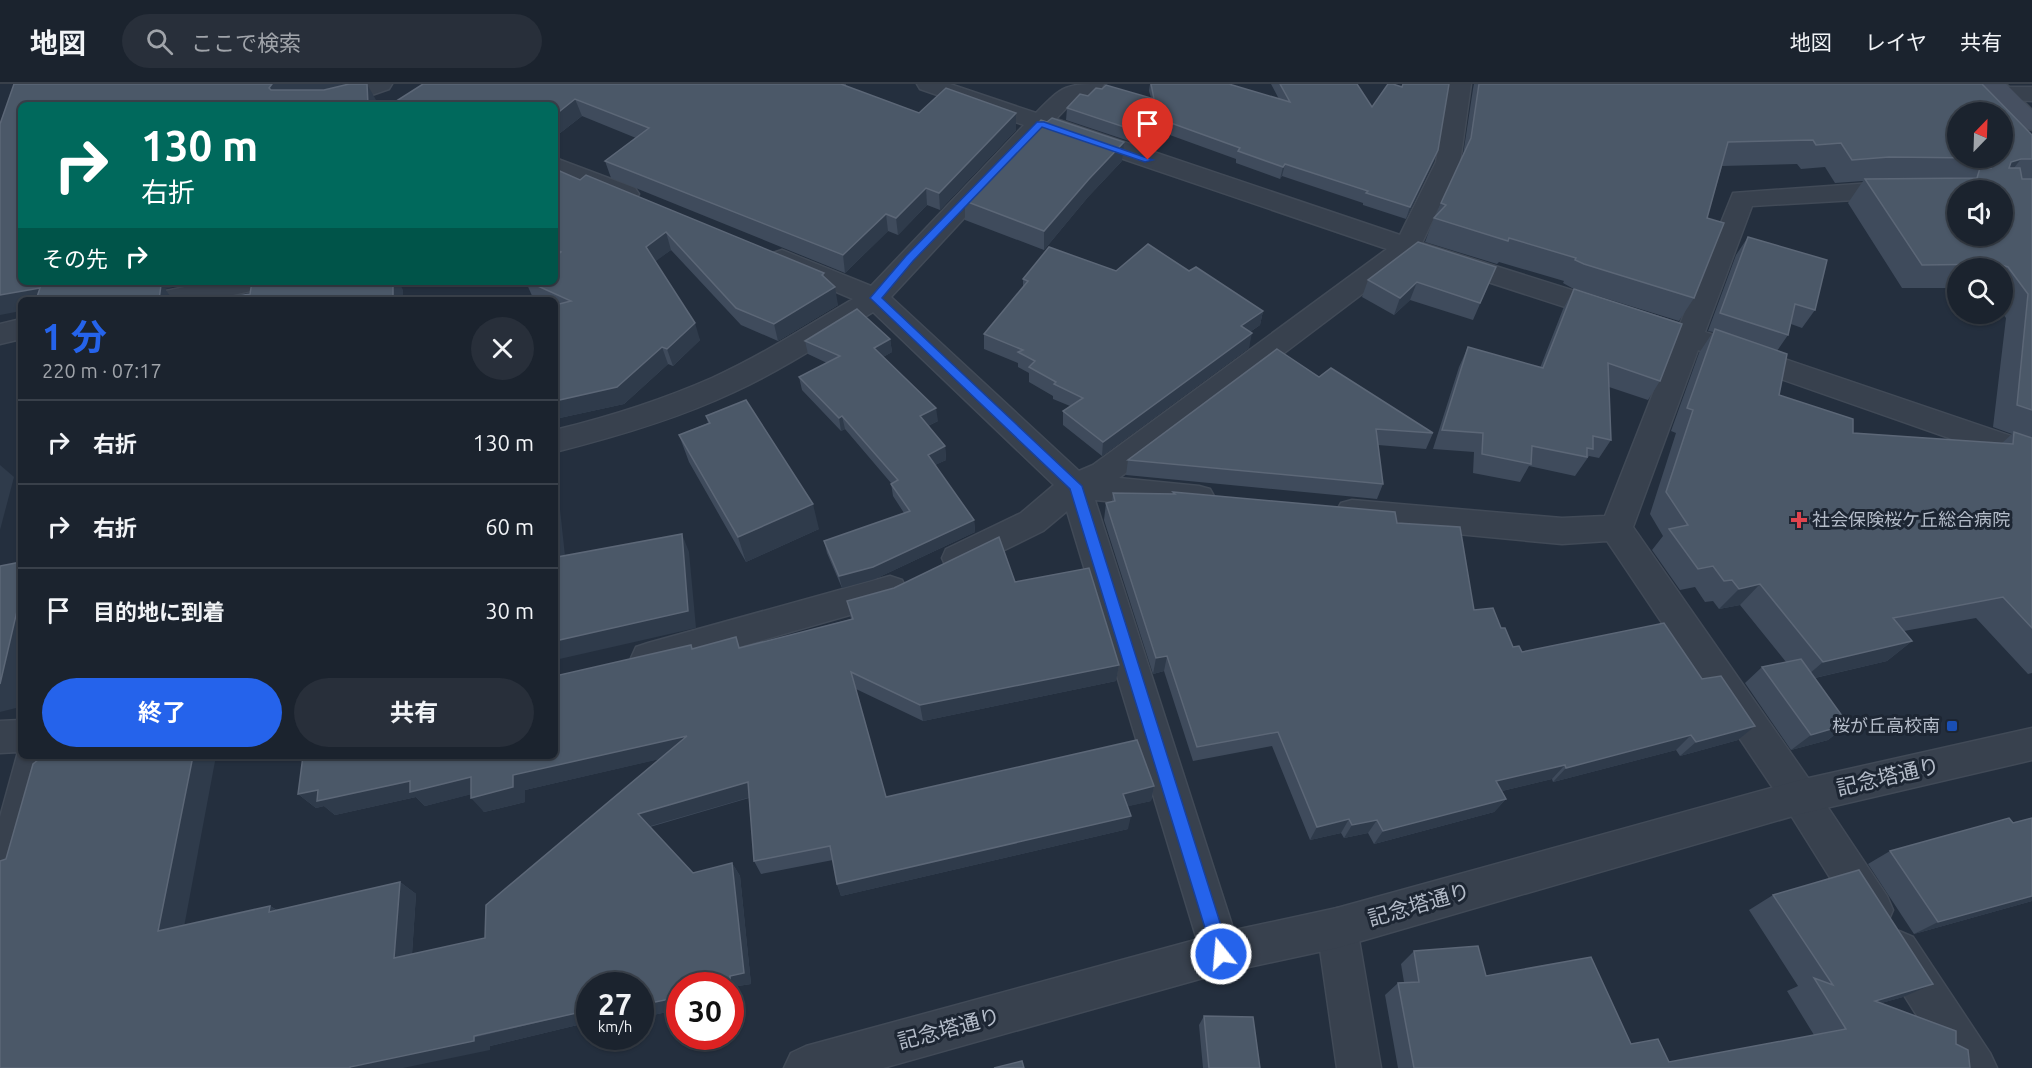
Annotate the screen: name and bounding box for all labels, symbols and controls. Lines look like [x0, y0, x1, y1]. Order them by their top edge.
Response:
search box [122, 14, 542, 68]
icon: search [143, 25, 176, 58]
text: 地図 [30, 27, 86, 58]
text: ここで検索 [191, 30, 301, 55]
text: 地図 [1790, 30, 1832, 54]
text: レイヤ [1865, 30, 1927, 54]
text: 共有 [1960, 30, 2002, 54]
pin [1122, 98, 1173, 160]
north arrow [1947, 102, 2013, 168]
map controls [1947, 102, 2013, 324]
icon: arrive [1131, 107, 1164, 140]
text: 130 m [141, 122, 258, 169]
icon: right [42, 126, 120, 204]
text: 右折 [141, 177, 195, 207]
button: sound [1947, 180, 2013, 246]
icon: right [120, 240, 153, 273]
text: その先 [42, 246, 108, 271]
button: search [1947, 258, 2013, 324]
text: 1 分 [42, 316, 107, 357]
button: close [471, 317, 534, 380]
text: 220 m · 07:17 [42, 359, 162, 382]
icon: right [42, 426, 75, 459]
text: 130 m [473, 430, 534, 455]
text: 右折 [93, 431, 137, 456]
place label: 社会保険桜ケ丘総合病院 [1812, 509, 2010, 529]
icon: right [42, 510, 75, 543]
marker: 社会保険桜ケ丘総合病院 [1790, 511, 1808, 529]
text: 60 m [485, 514, 534, 539]
text: 右折 [93, 515, 137, 540]
icon: arrive [42, 594, 75, 627]
text: 30 m [485, 598, 534, 623]
text: 目的地に到着 [93, 599, 225, 624]
button: 終了 [42, 678, 282, 747]
button: 共有 [294, 678, 534, 747]
place label: 桜が丘高校南 [1832, 715, 1940, 735]
marker: 桜が丘高校南 [1945, 719, 1959, 733]
street label: 記念塔通り [1834, 753, 1942, 800]
street label: 記念塔通り [1365, 878, 1472, 930]
position arrow [1189, 922, 1253, 986]
speed limit sign: 30 [666, 972, 744, 1050]
text: 27 [598, 987, 632, 1021]
street label: 記念塔通り [895, 1003, 1003, 1053]
text: km/h [598, 1018, 632, 1035]

